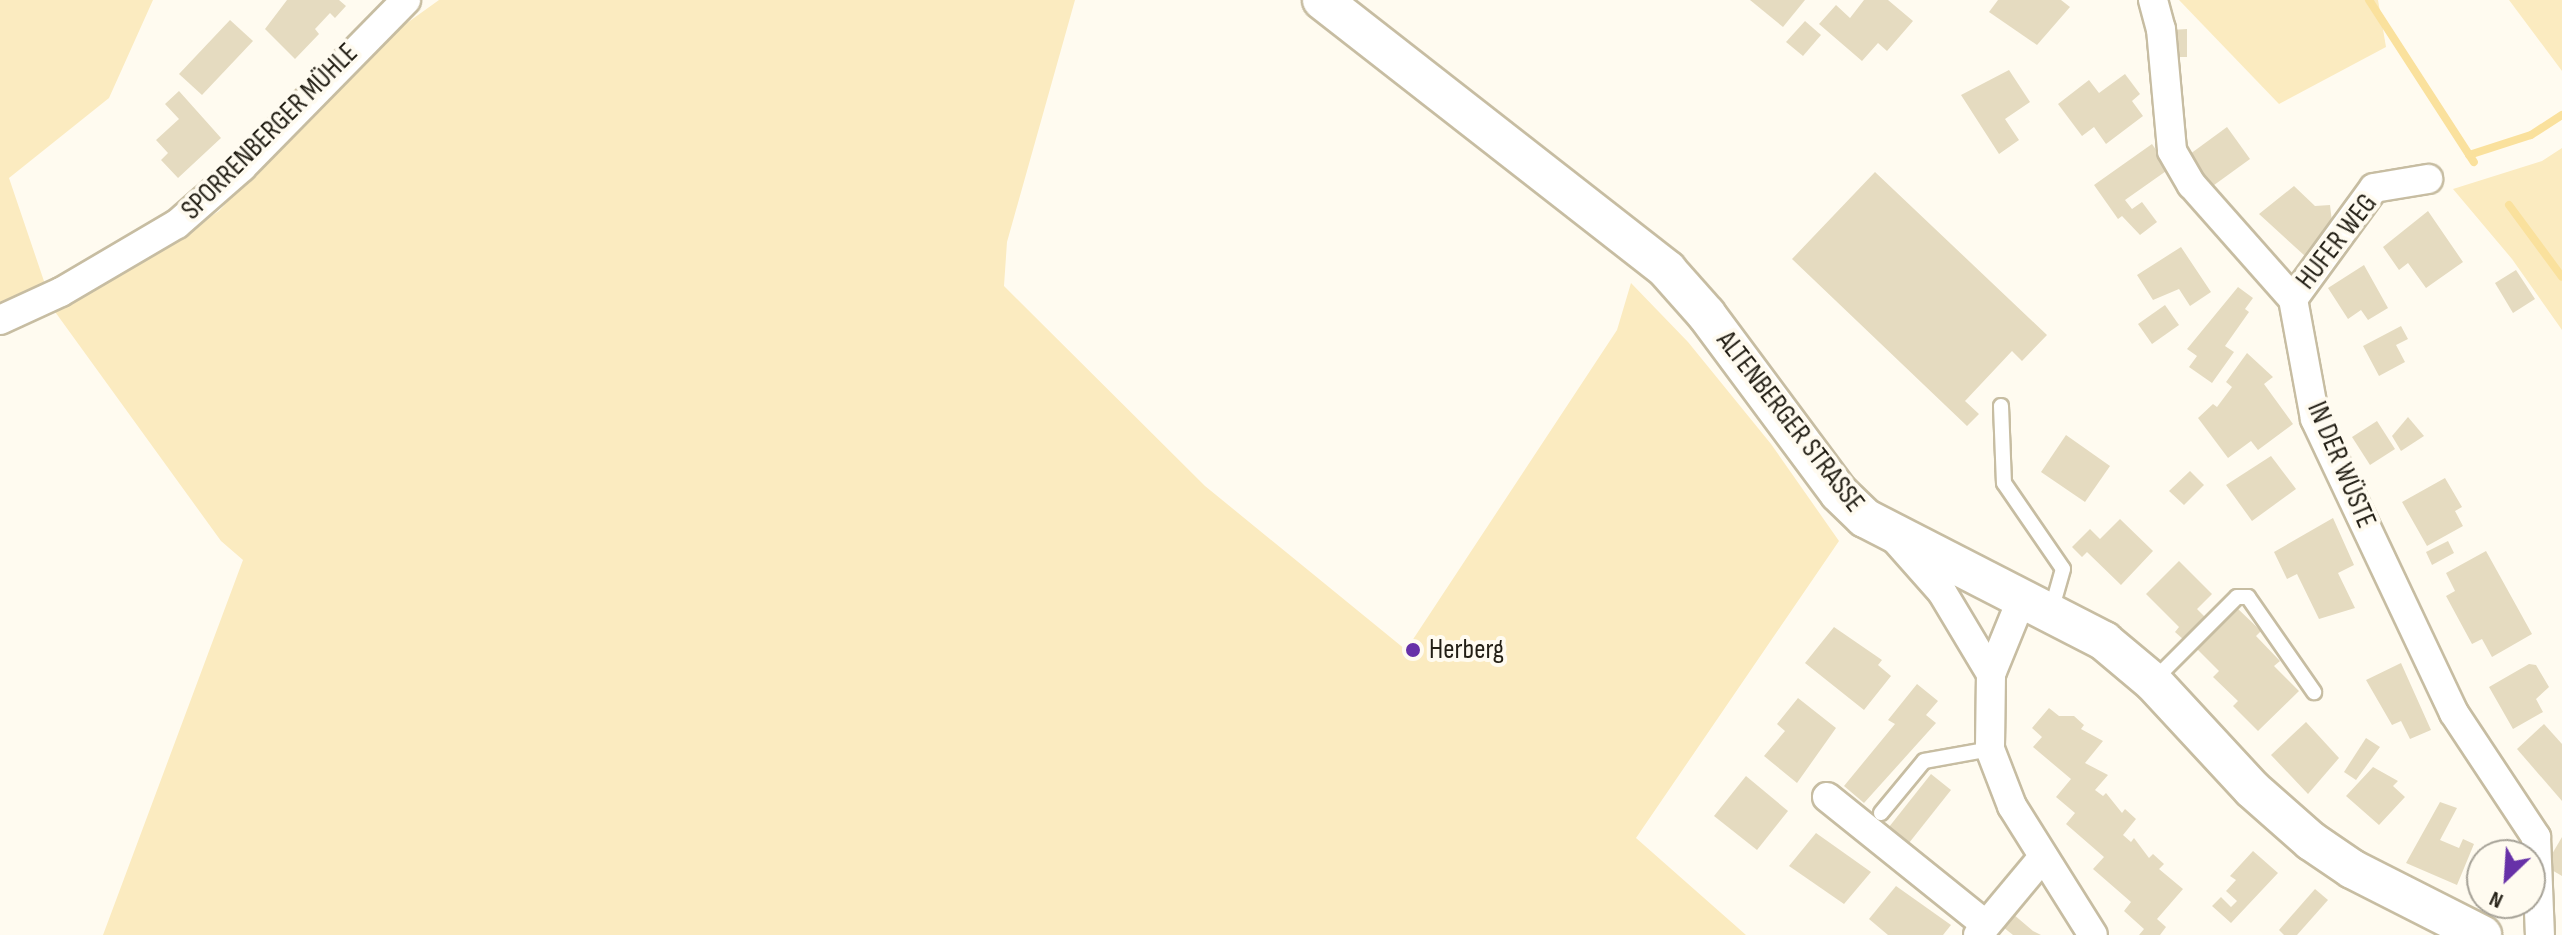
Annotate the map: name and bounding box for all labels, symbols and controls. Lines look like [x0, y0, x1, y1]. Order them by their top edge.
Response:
street label: SPORRENBERGER MÜHLE [175, 37, 365, 227]
street label: HUFER WEG [2289, 188, 2385, 296]
street label: ALTENBERGER STRASSE [1709, 325, 1871, 519]
street label: IN DER WÜSTE [2299, 397, 2383, 533]
place label: Herberg [1429, 633, 1504, 667]
marker: Herberg [1404, 641, 1422, 659]
north arrow [2466, 839, 2546, 919]
text: N [2485, 885, 2508, 914]

